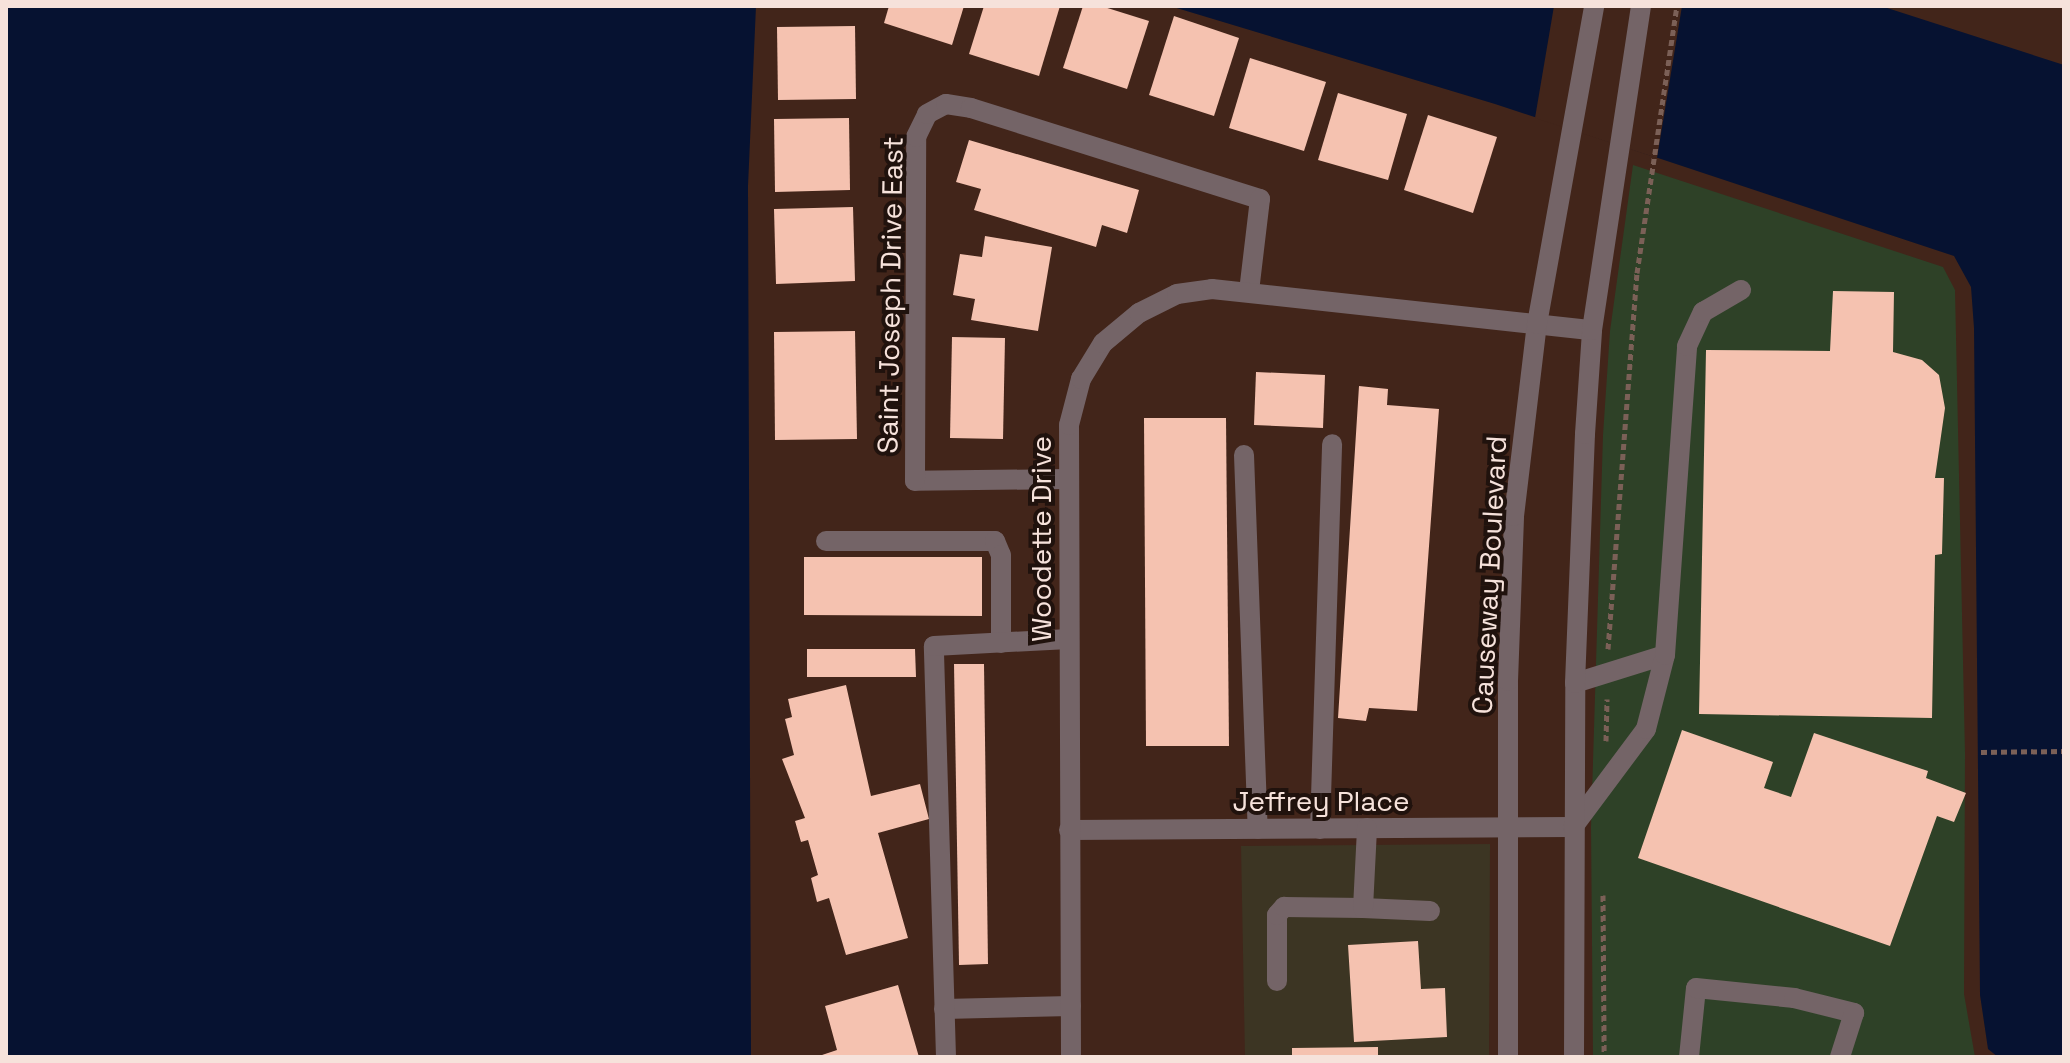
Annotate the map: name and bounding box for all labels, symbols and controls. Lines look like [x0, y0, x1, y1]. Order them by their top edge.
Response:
street label: Saint Joseph Drive East [870, 136, 910, 454]
street label: Causeway Boulevard [1465, 435, 1513, 715]
street label: Woodette Drive [1024, 436, 1058, 642]
street label: Jeffrey Place [1233, 784, 1409, 818]

